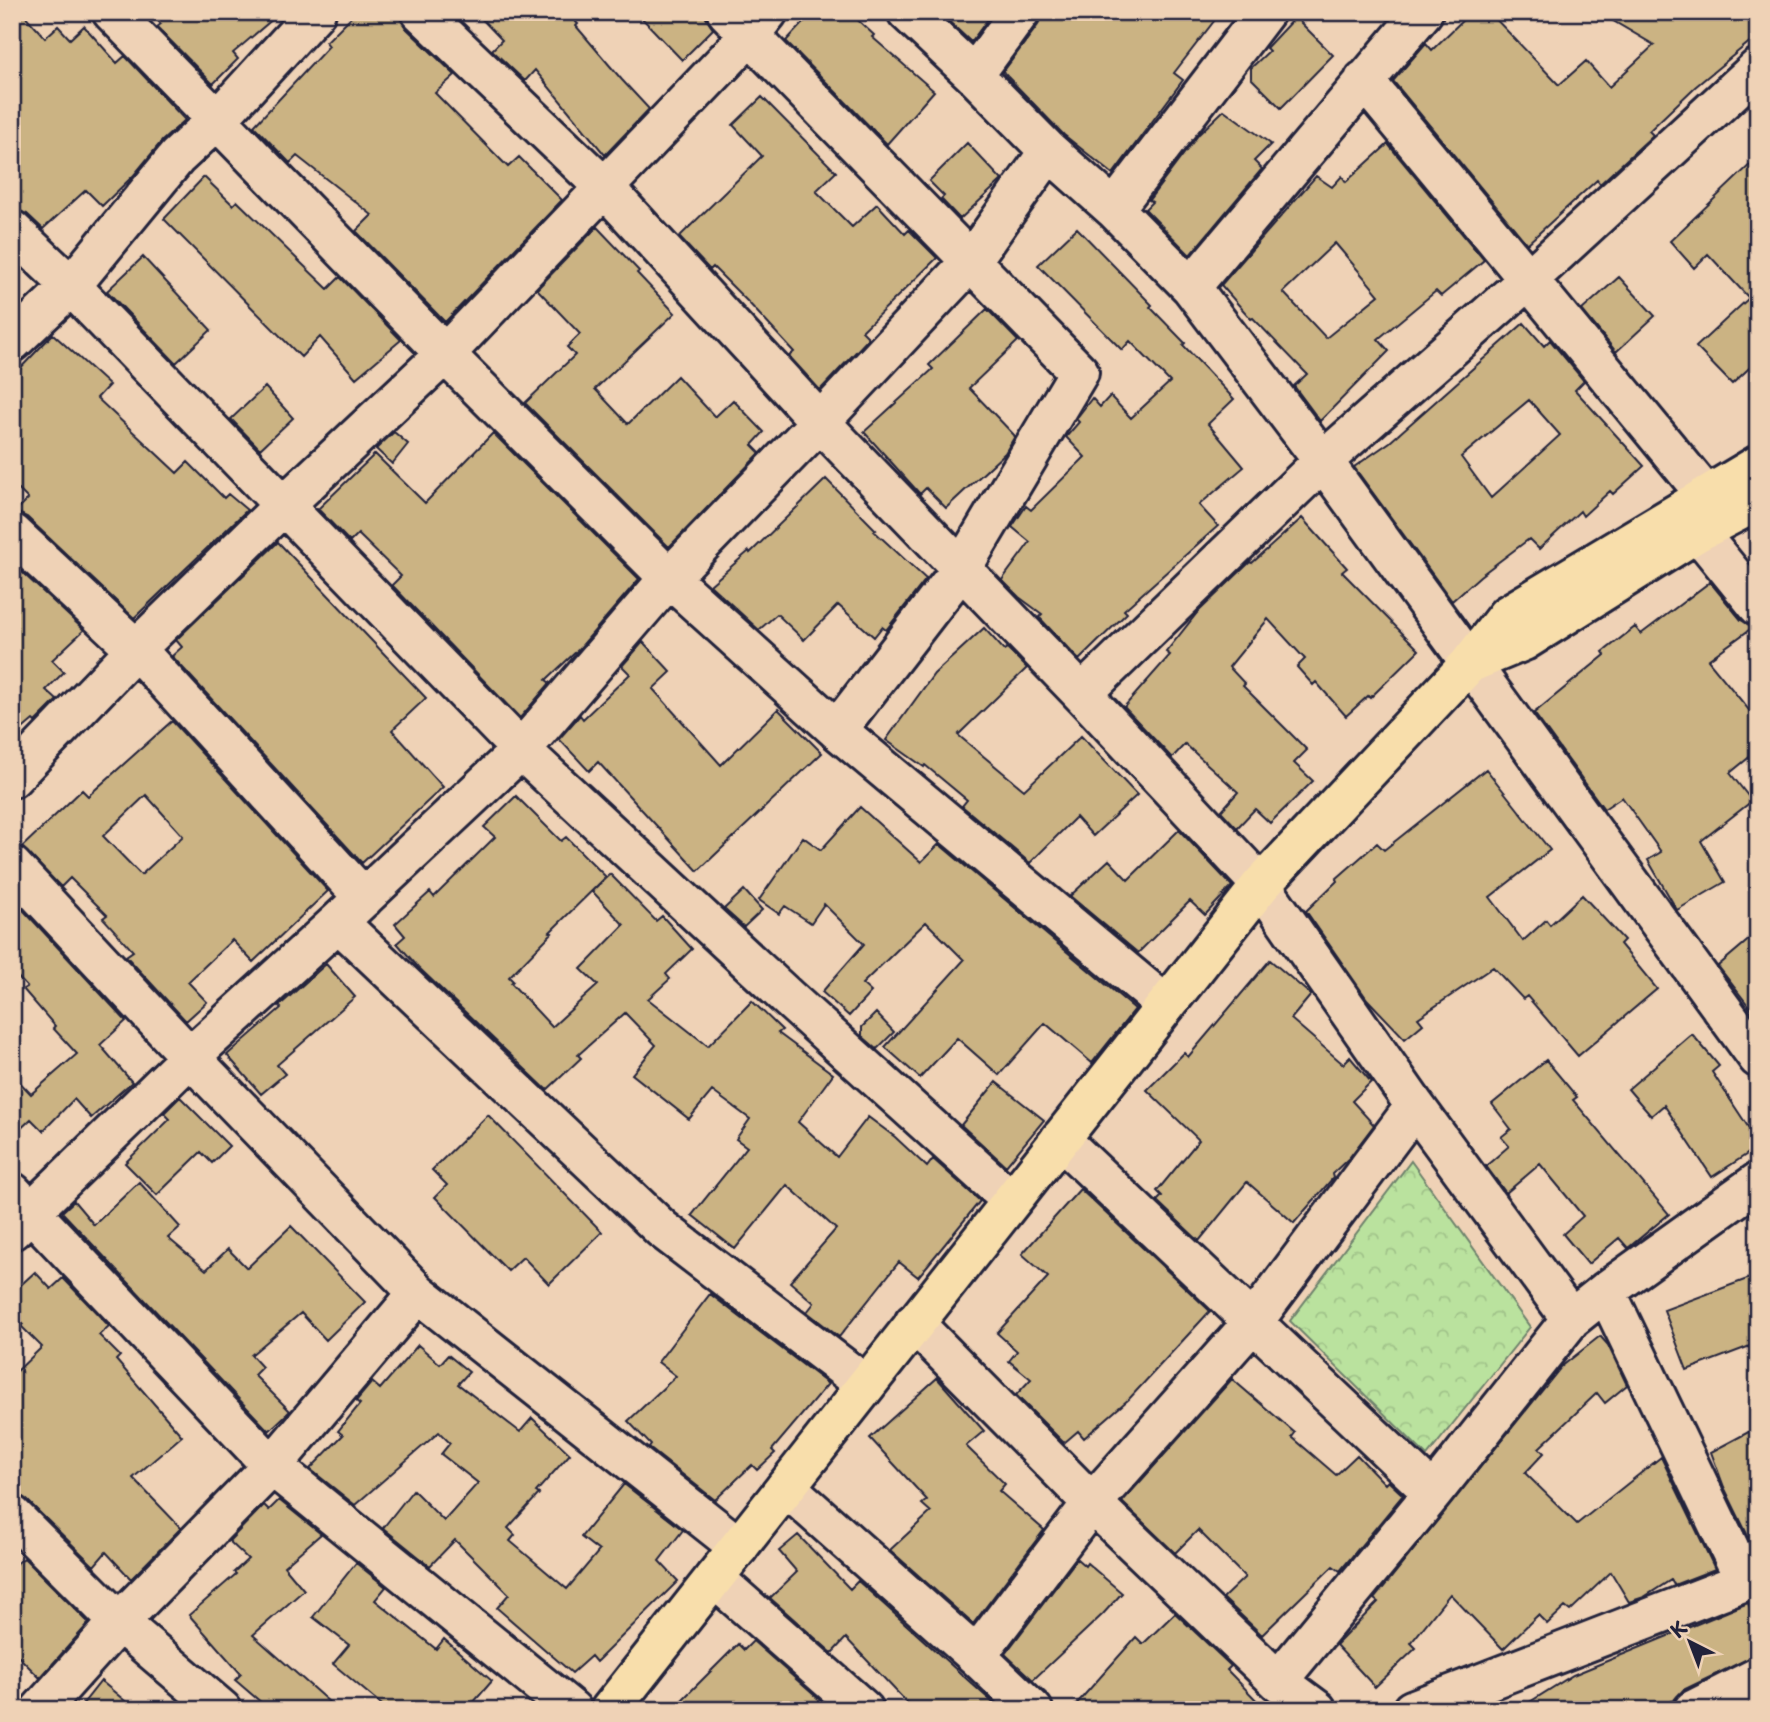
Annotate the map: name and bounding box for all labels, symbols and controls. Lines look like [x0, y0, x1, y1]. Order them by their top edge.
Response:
north arrow [1654, 1606, 1724, 1676]
text: K [1663, 1614, 1693, 1644]

